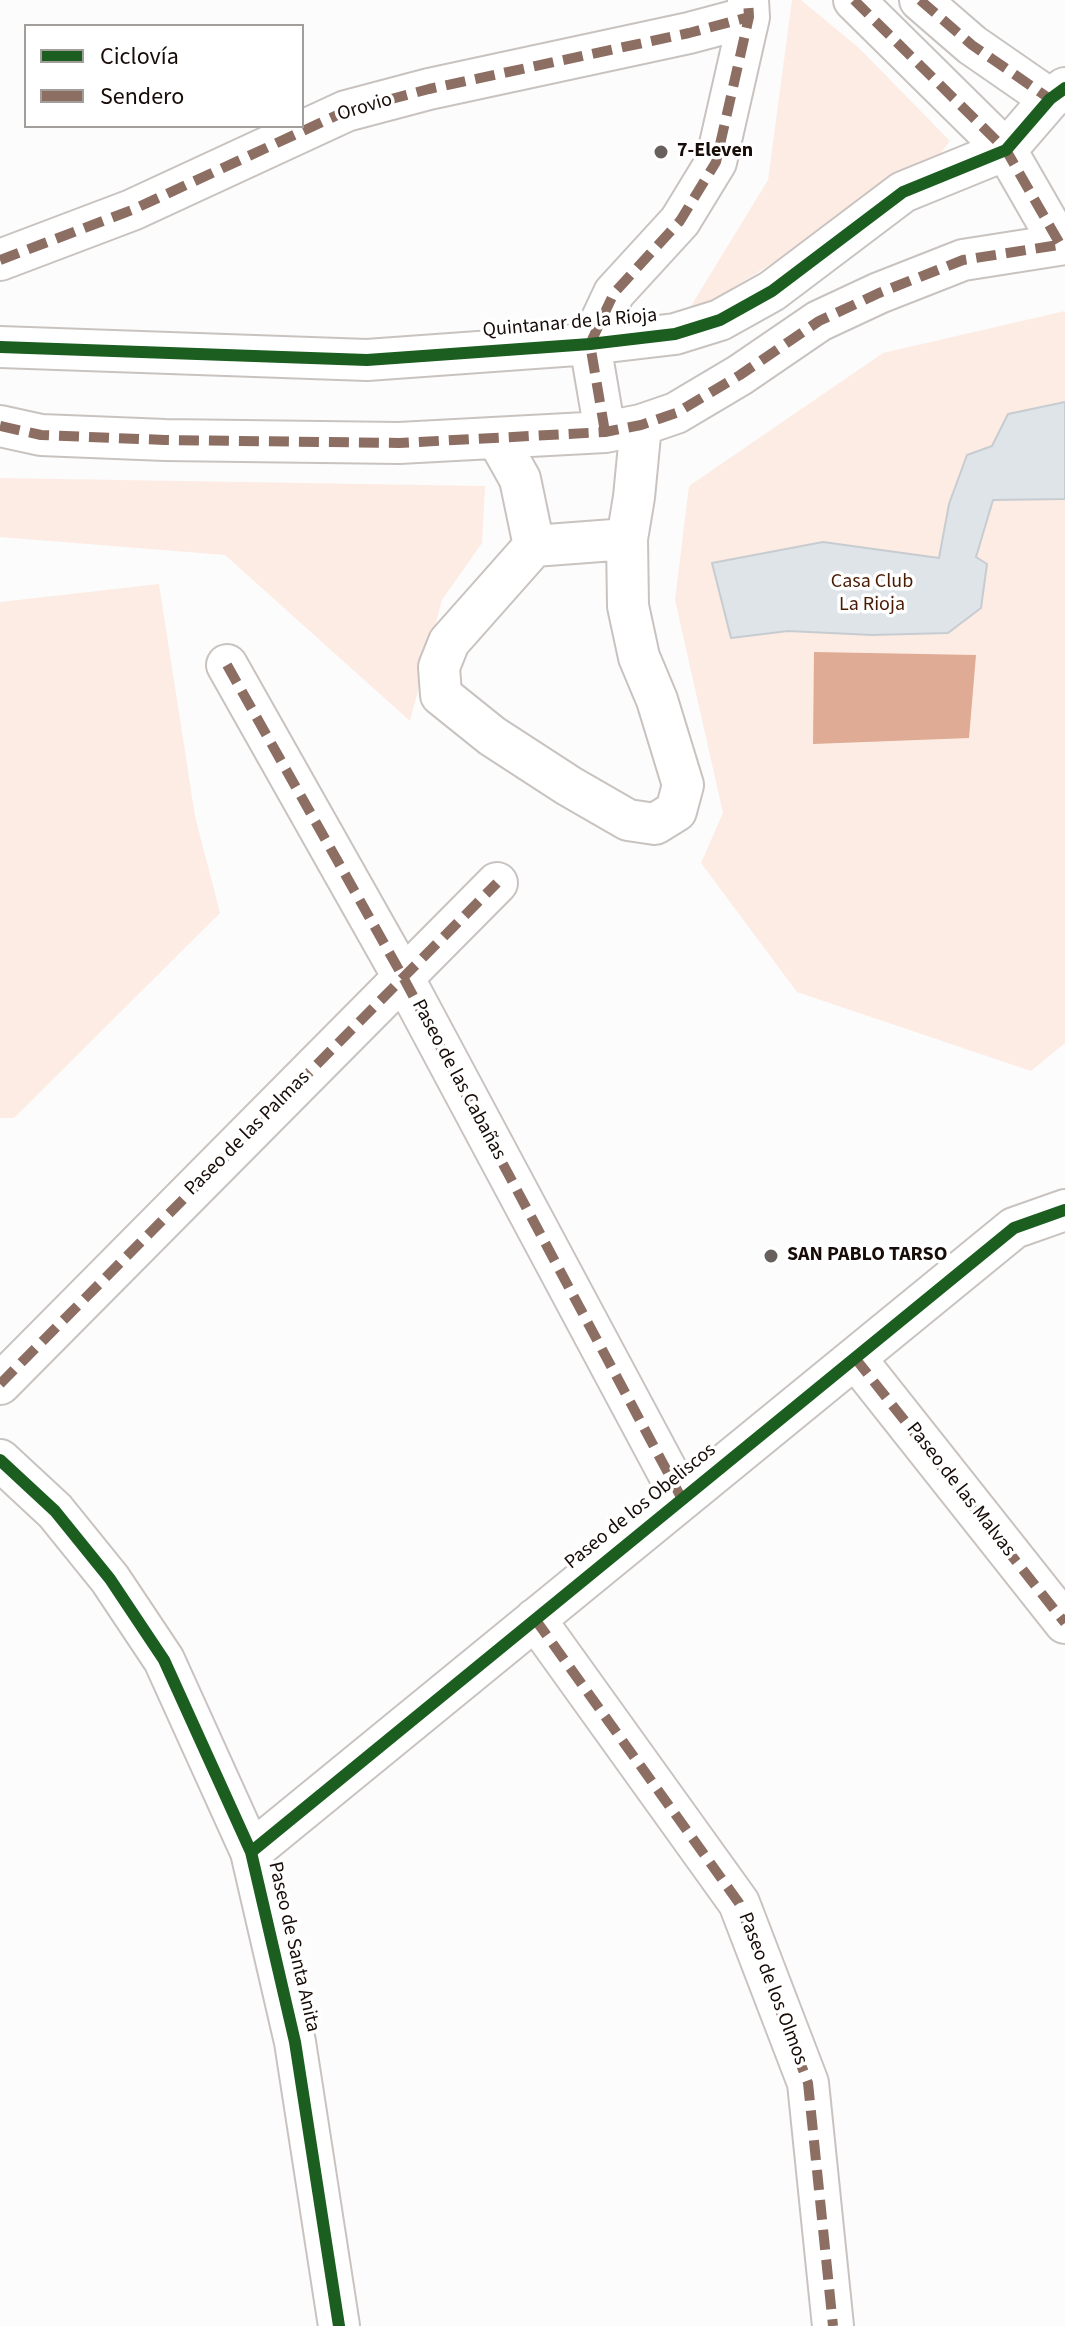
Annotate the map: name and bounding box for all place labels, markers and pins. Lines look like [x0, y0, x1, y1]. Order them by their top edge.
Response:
place label: 7-Eleven [677, 140, 753, 164]
marker: 7-Eleven [652, 143, 670, 161]
place label: SAN PABLO TARSO [787, 1244, 947, 1268]
marker: SAN PABLO TARSO [762, 1247, 780, 1265]

